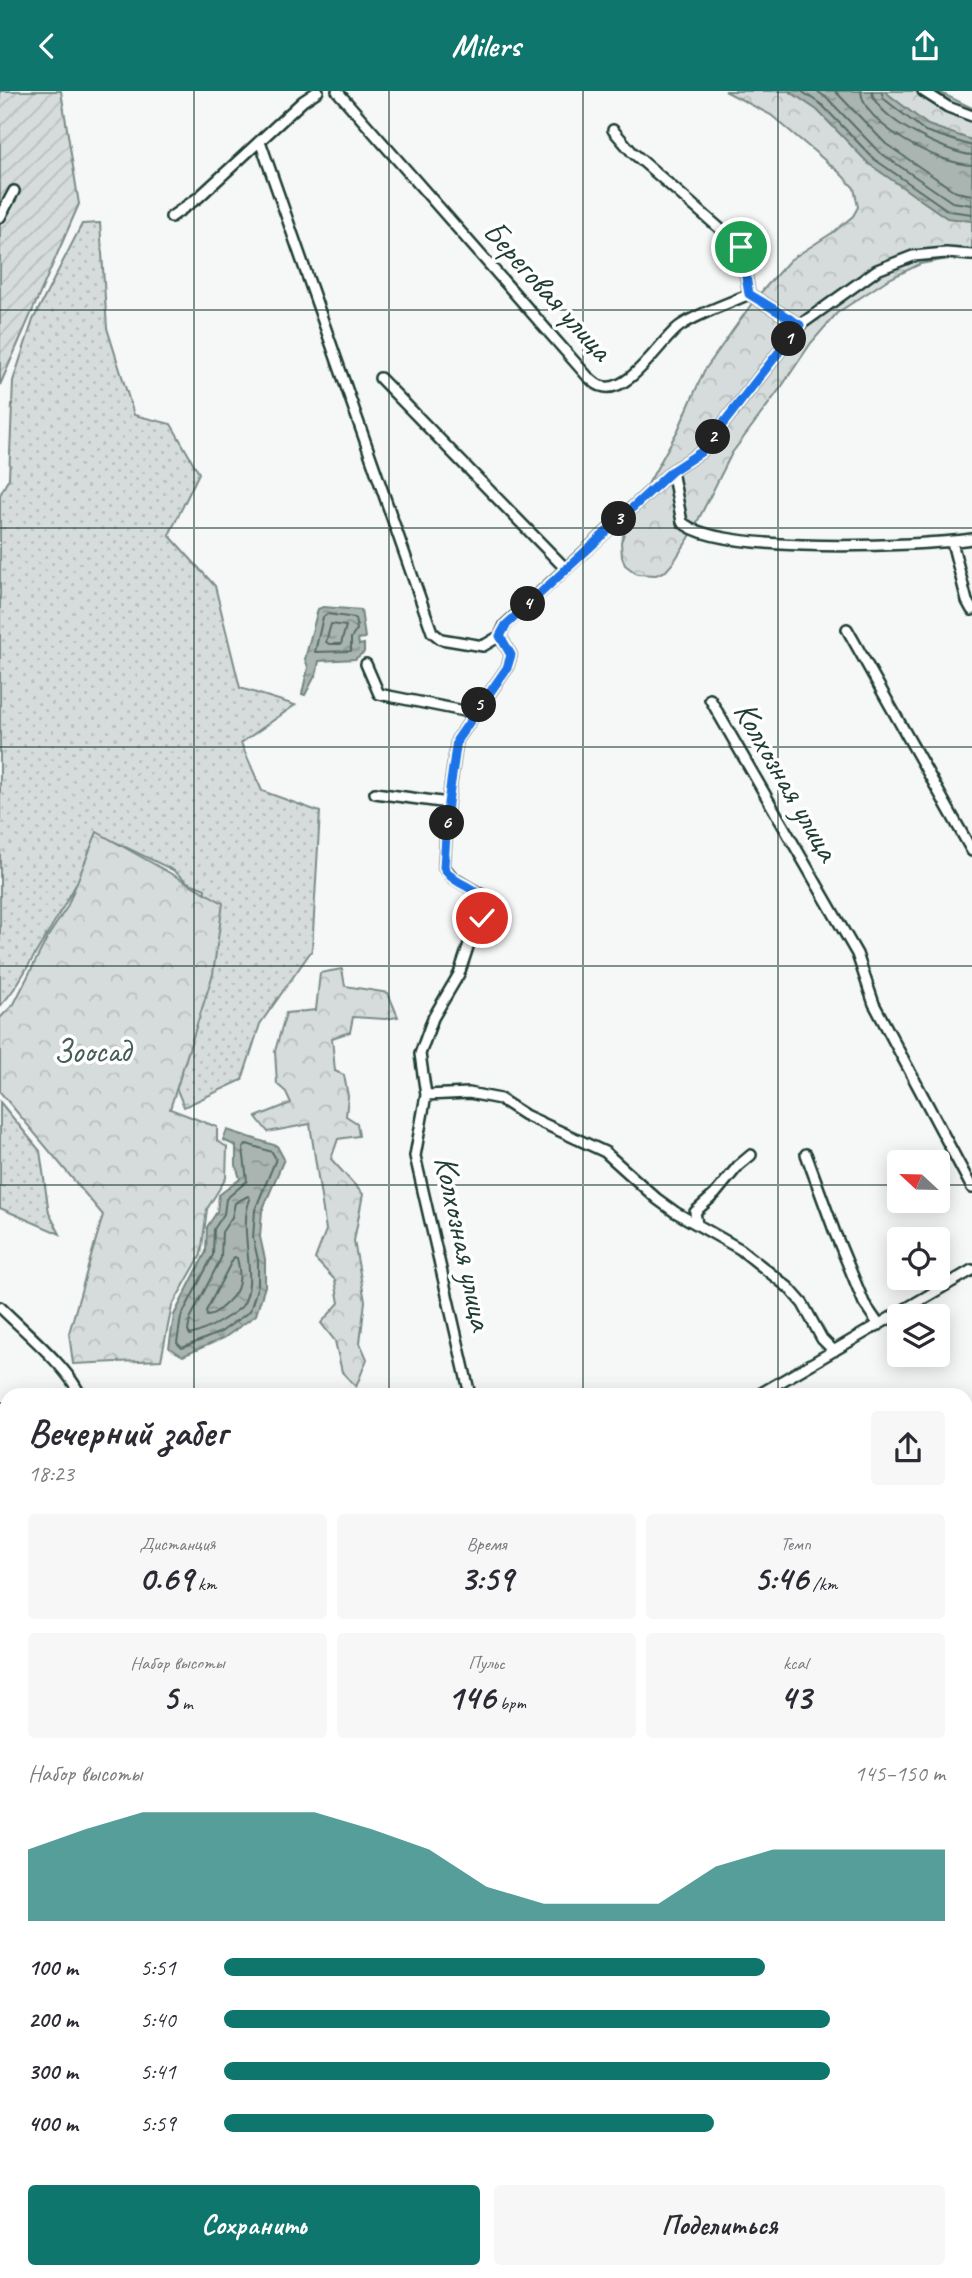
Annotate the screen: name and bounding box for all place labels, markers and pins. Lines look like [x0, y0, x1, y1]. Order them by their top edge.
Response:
pin [711, 217, 771, 277]
pin: 1 [772, 321, 806, 357]
pin: 2 [696, 419, 730, 455]
pin: 3 [602, 501, 636, 537]
pin: 4 [510, 587, 546, 621]
pin: 5 [462, 687, 496, 723]
pin: 6 [430, 805, 464, 841]
pin [452, 888, 512, 948]

